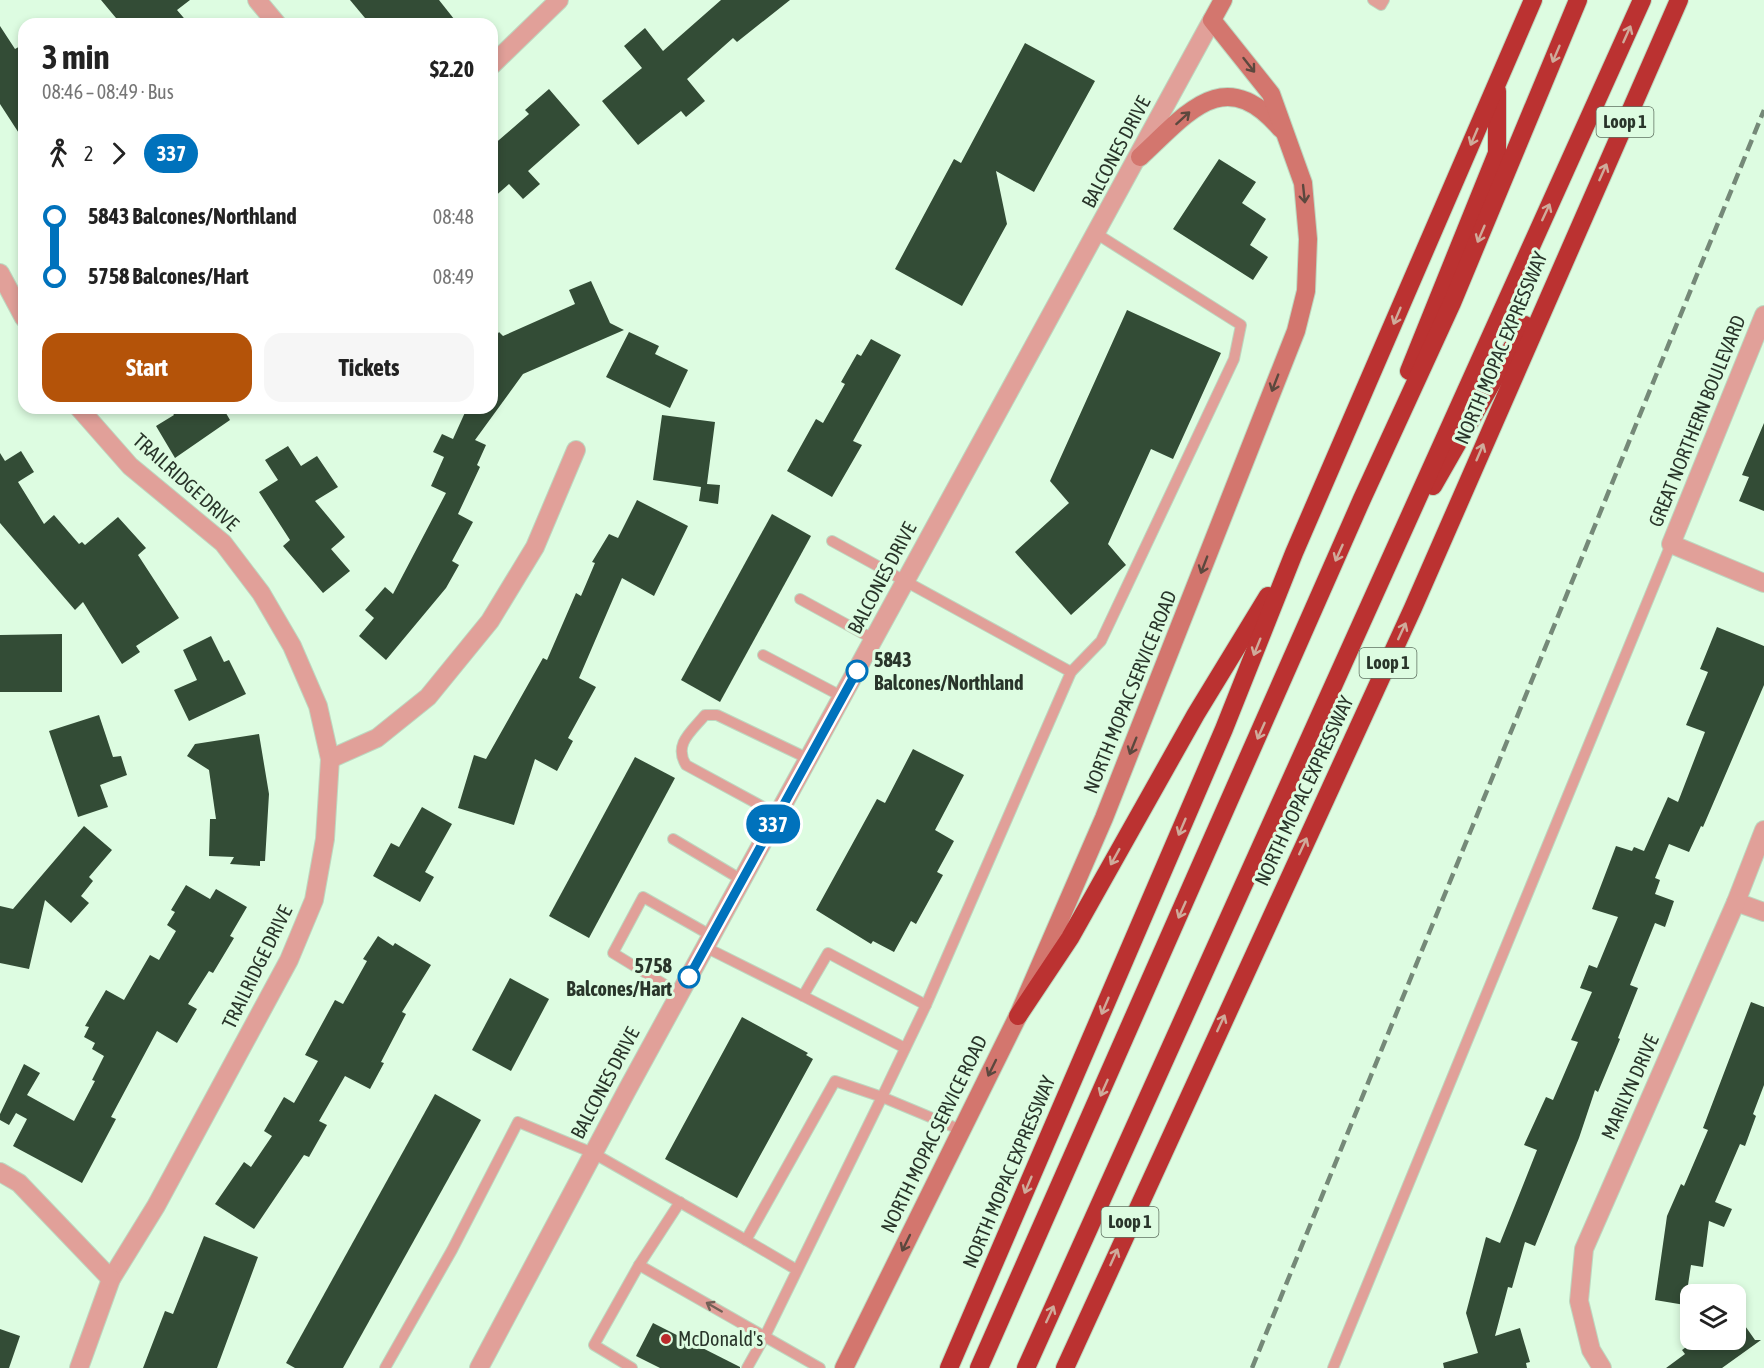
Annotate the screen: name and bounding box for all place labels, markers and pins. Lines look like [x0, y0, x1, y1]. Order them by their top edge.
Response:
place label: 5843 Balcones/Northland [874, 648, 1023, 694]
marker: 5843 Balcones/Northland [846, 660, 868, 682]
place label: 5758 Balcones/Hart [566, 954, 673, 1000]
marker: 5758 Balcones/Hart [678, 966, 700, 988]
place label: McDonald's [678, 1327, 763, 1350]
marker: McDonald's [659, 1332, 673, 1346]

